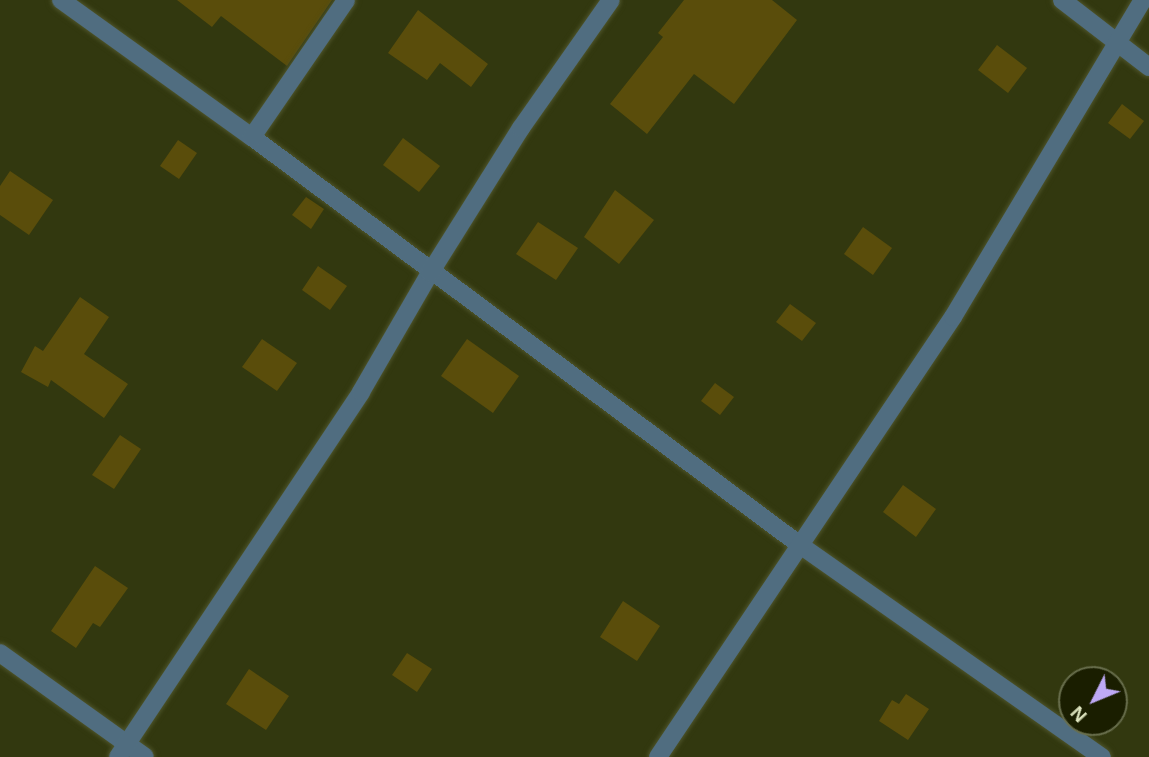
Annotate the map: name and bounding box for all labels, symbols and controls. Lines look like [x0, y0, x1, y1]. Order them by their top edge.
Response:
north arrow [1058, 666, 1128, 736]
text: N [1066, 702, 1091, 726]

